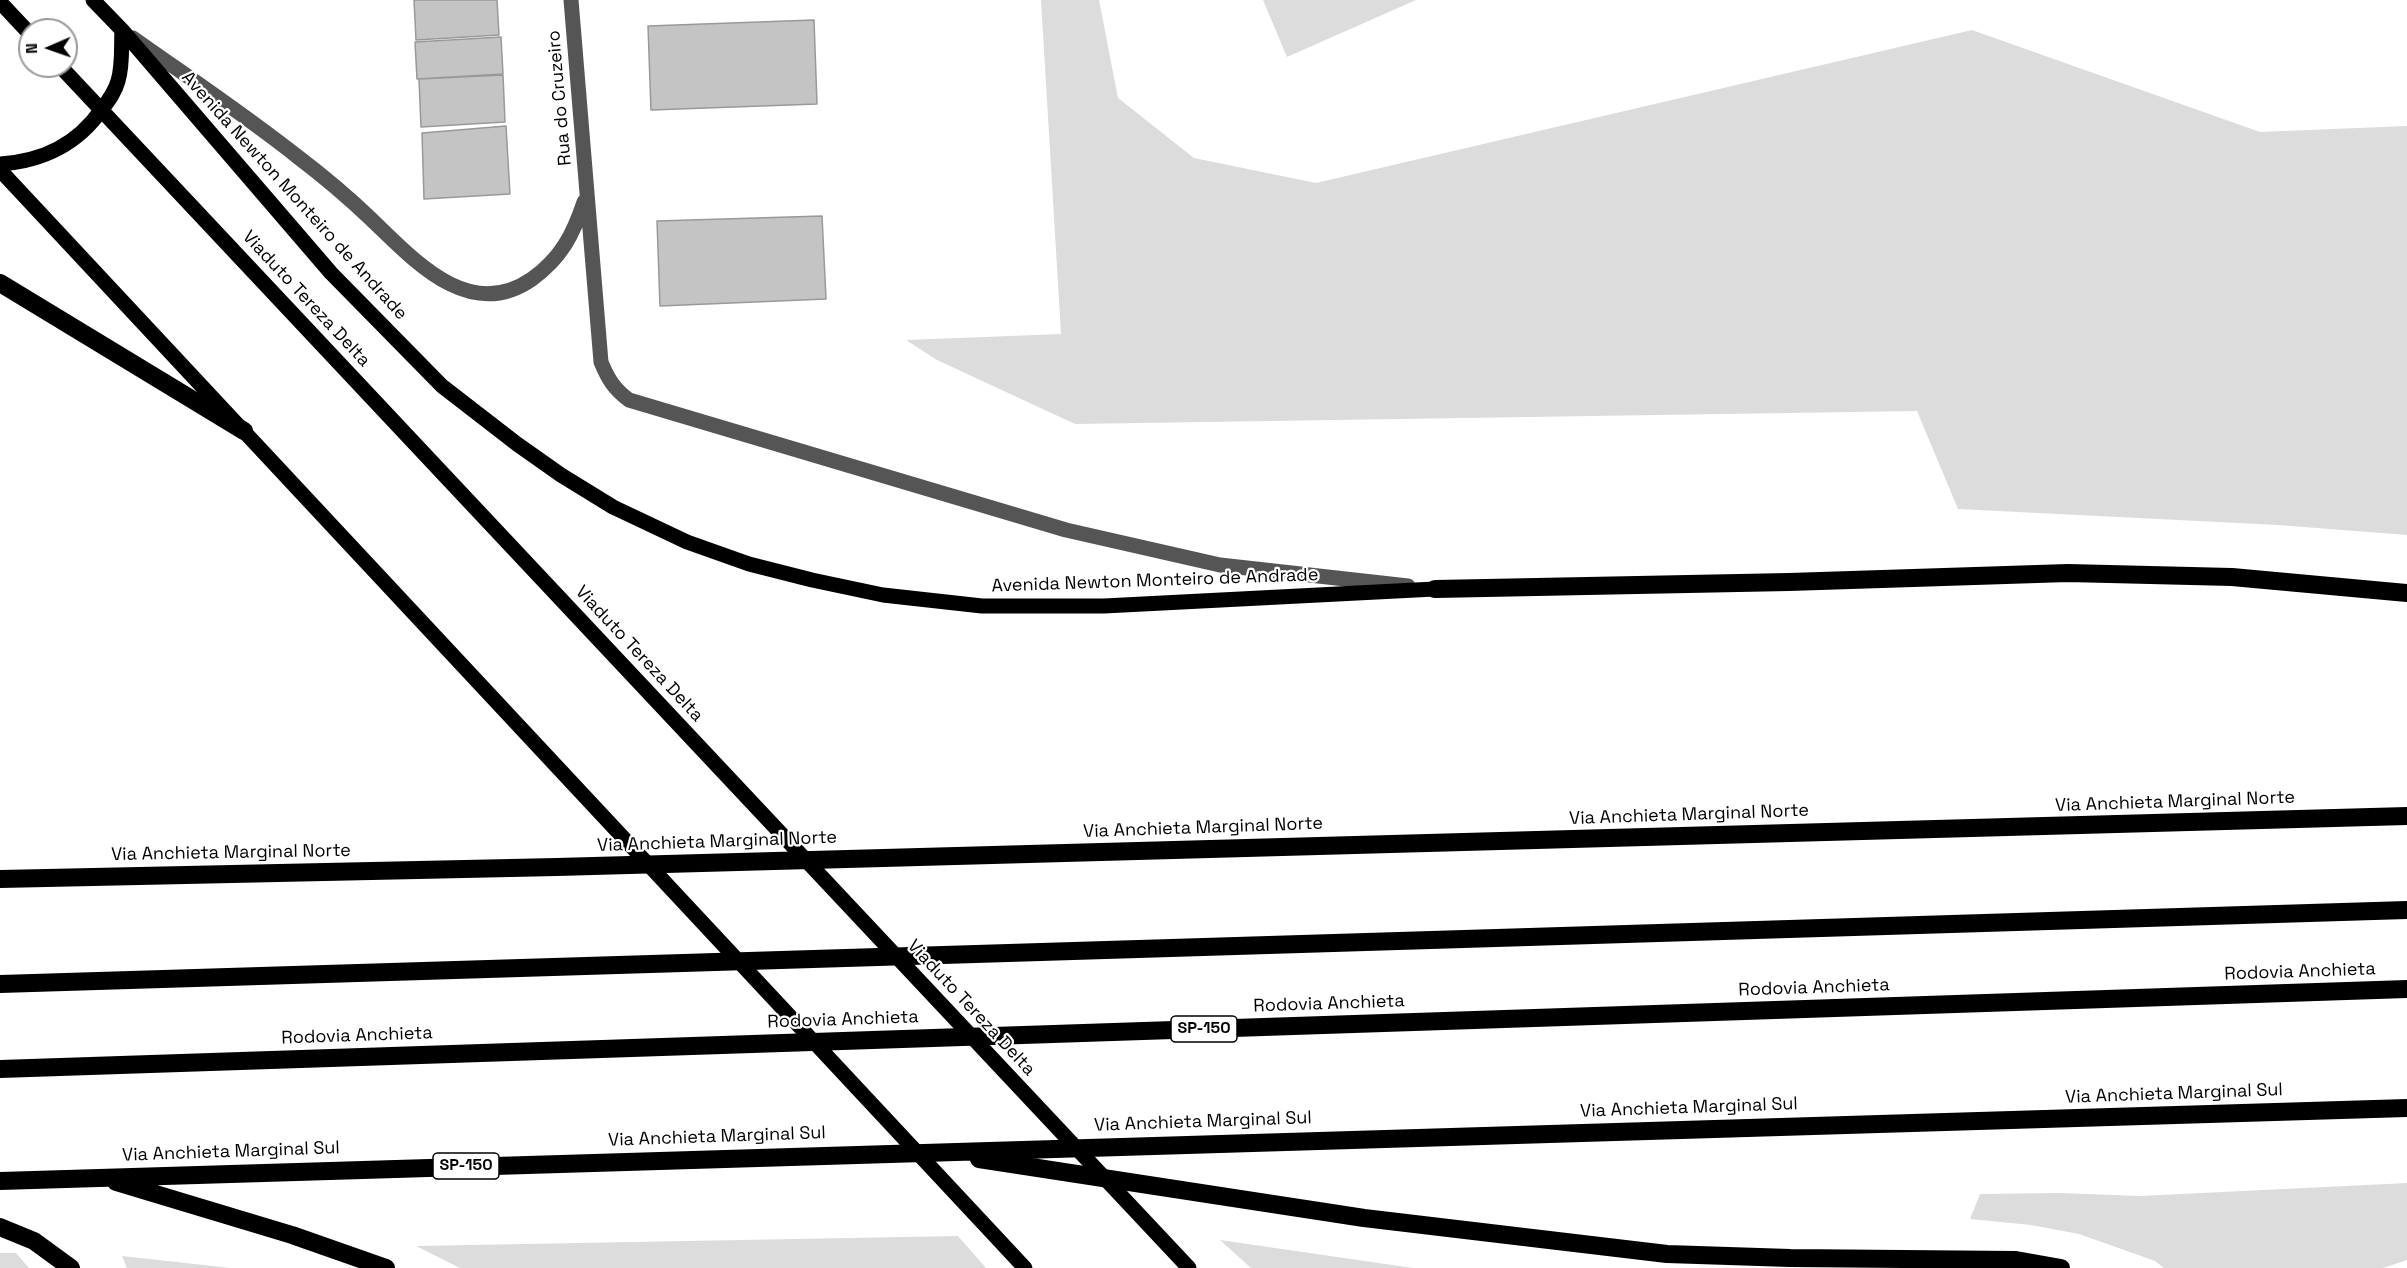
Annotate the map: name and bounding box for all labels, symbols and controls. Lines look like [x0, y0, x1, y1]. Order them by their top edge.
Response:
north arrow [18, 18, 78, 78]
street label: Rua do Cruzeiro [543, 29, 577, 167]
text: N [21, 43, 42, 54]
street label: Avenida Newton Monteiro de Andrade [177, 67, 411, 325]
street label: Viaduto Tereza Delta [237, 227, 375, 371]
street label: Avenida Newton Monteiro de Andrade [991, 565, 1319, 597]
street label: Viaduto Tereza Delta [570, 582, 708, 726]
street label: Via Anchieta Marginal Norte [2055, 787, 2295, 817]
street label: Via Anchieta Marginal Norte [1569, 800, 1809, 830]
street label: Via Anchieta Marginal Norte [1083, 813, 1323, 843]
street label: Via Anchieta Marginal Norte [597, 827, 837, 857]
street label: Via Anchieta Marginal Norte [111, 840, 351, 866]
street label: Viaduto Tereza Delta [902, 936, 1040, 1080]
street label: Rodovia Anchieta [2224, 959, 2376, 985]
street label: Rodovia Anchieta [1738, 975, 1890, 1001]
street label: Rodovia Anchieta [1253, 991, 1405, 1017]
street label: Rodovia Anchieta [767, 1007, 919, 1033]
road number: SP-150 [1171, 1016, 1237, 1042]
street label: Rodovia Anchieta [281, 1023, 433, 1049]
street label: Via Anchieta Marginal Sul [2065, 1079, 2283, 1109]
street label: Via Anchieta Marginal Sul [1580, 1093, 1798, 1123]
street label: Via Anchieta Marginal Sul [1094, 1107, 1312, 1137]
street label: Via Anchieta Marginal Sul [608, 1122, 826, 1152]
street label: Via Anchieta Marginal Sul [122, 1137, 340, 1167]
road number: SP-150 [433, 1153, 499, 1179]

